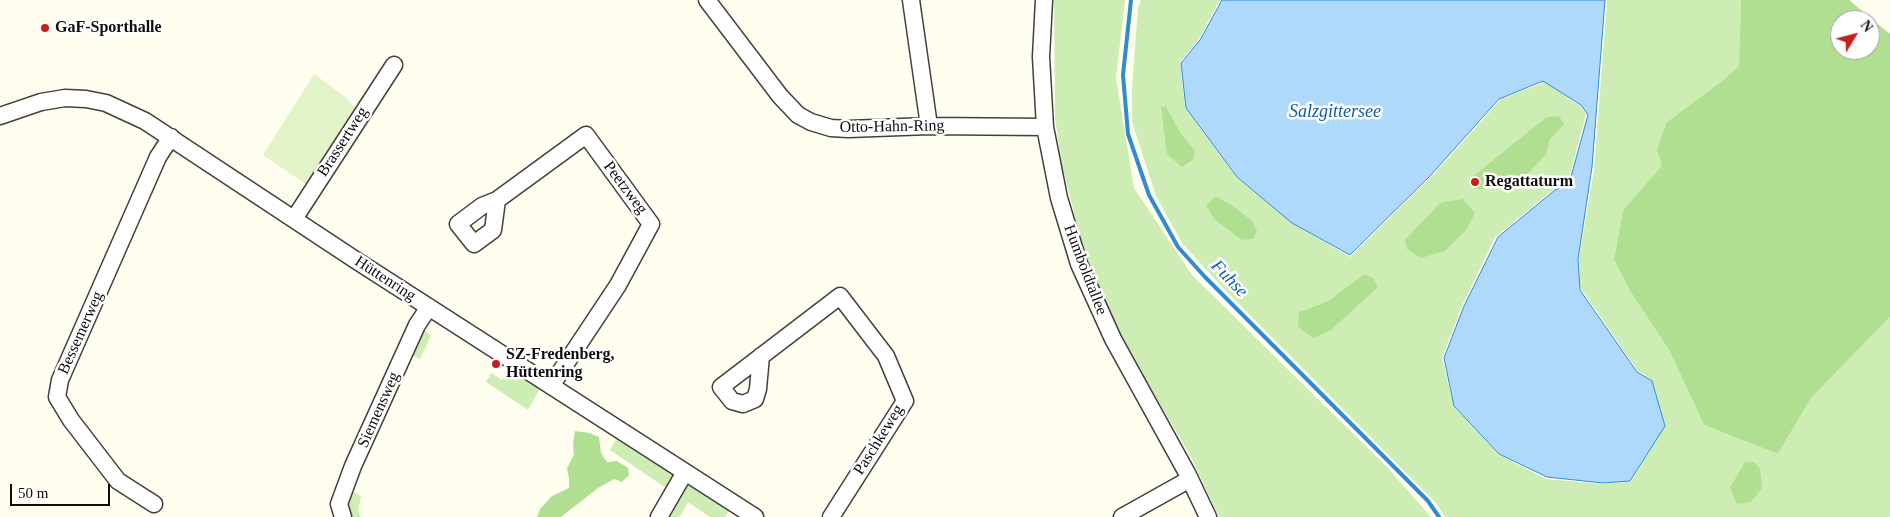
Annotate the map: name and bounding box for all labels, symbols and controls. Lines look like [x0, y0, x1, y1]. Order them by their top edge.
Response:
north arrow [1830, 10, 1880, 60]
place label: GaF-Sporthalle [55, 18, 162, 38]
text: N [1858, 18, 1876, 35]
marker: GaF-Sporthalle [39, 22, 51, 34]
water label: Salzgittersee [1289, 101, 1381, 123]
street label: Brassertweg [313, 104, 373, 180]
street label: Otto-Hahn-Ring [839, 116, 945, 138]
street label: Peetzweg [599, 158, 651, 218]
place label: Regattaturm [1485, 172, 1573, 192]
marker: Regattaturm [1469, 176, 1481, 188]
street label: Humboldtallee [1059, 222, 1111, 318]
street label: Hüttenring [351, 252, 419, 306]
water label: Fuhse [1206, 256, 1252, 302]
street label: Bessemerweg [54, 289, 108, 377]
place label: SZ-Fredenberg, Hüttenring [506, 345, 615, 383]
marker: SZ-Fredenberg, Hüttenring [490, 358, 502, 370]
street label: Siemensweg [354, 369, 404, 451]
street label: Paschkeweg [850, 401, 908, 479]
scale bar [12, 474, 112, 506]
text: 50 m [18, 485, 48, 501]

